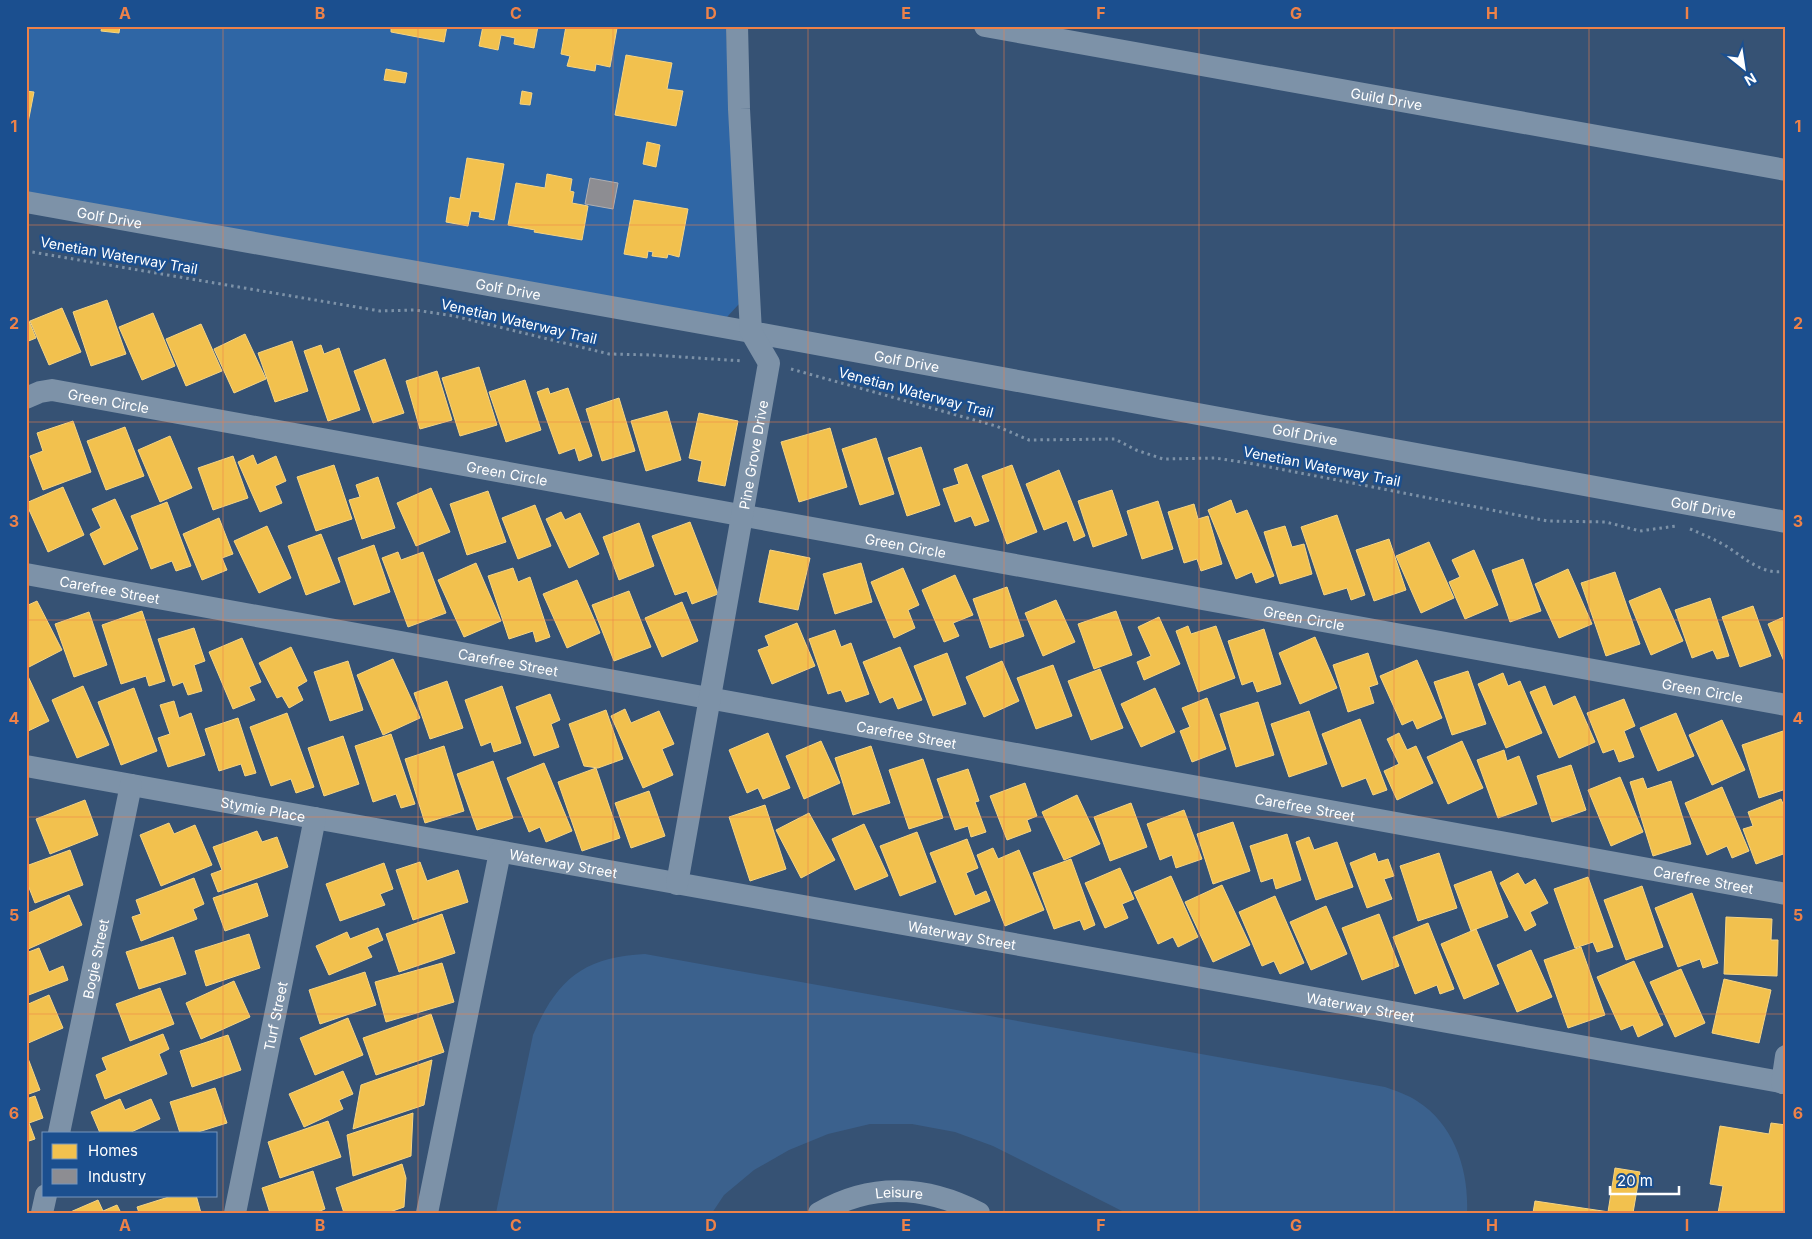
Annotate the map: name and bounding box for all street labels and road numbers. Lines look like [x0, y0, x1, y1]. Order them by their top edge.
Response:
street label: Guild Drive [1349, 83, 1424, 113]
street label: Golf Drive [76, 203, 144, 231]
street label: Venetian Waterway Trail [39, 233, 199, 277]
street label: Golf Drive [474, 274, 542, 303]
street label: Venetian Waterway Trail [439, 295, 599, 347]
street label: Golf Drive [873, 346, 941, 375]
street label: Venetian Waterway Trail [837, 363, 995, 421]
street label: Green Circle [67, 385, 151, 416]
street label: Pine Grove Drive [735, 399, 771, 511]
street label: Golf Drive [1271, 419, 1339, 448]
street label: Venetian Waterway Trail [1242, 442, 1402, 490]
street label: Green Circle [465, 457, 549, 488]
street label: Golf Drive [1669, 493, 1738, 521]
street label: Green Circle [864, 529, 948, 561]
street label: Carefree Street [58, 572, 161, 607]
street label: Green Circle [1262, 602, 1346, 633]
street label: Carefree Street [457, 644, 560, 679]
street label: Green Circle [1661, 674, 1745, 706]
street label: Carefree Street [855, 717, 958, 752]
street label: Carefree Street [1254, 789, 1357, 824]
street label: Stymie Place [219, 793, 307, 825]
street label: Waterway Street [508, 845, 619, 881]
street label: Carefree Street [1652, 862, 1755, 897]
street label: Bogie Street [79, 917, 112, 1000]
street label: Waterway Street [907, 917, 1018, 953]
street label: Turf Street [260, 979, 290, 1052]
street label: Waterway Street [1305, 988, 1416, 1025]
street label: Leisure [874, 1183, 924, 1202]

